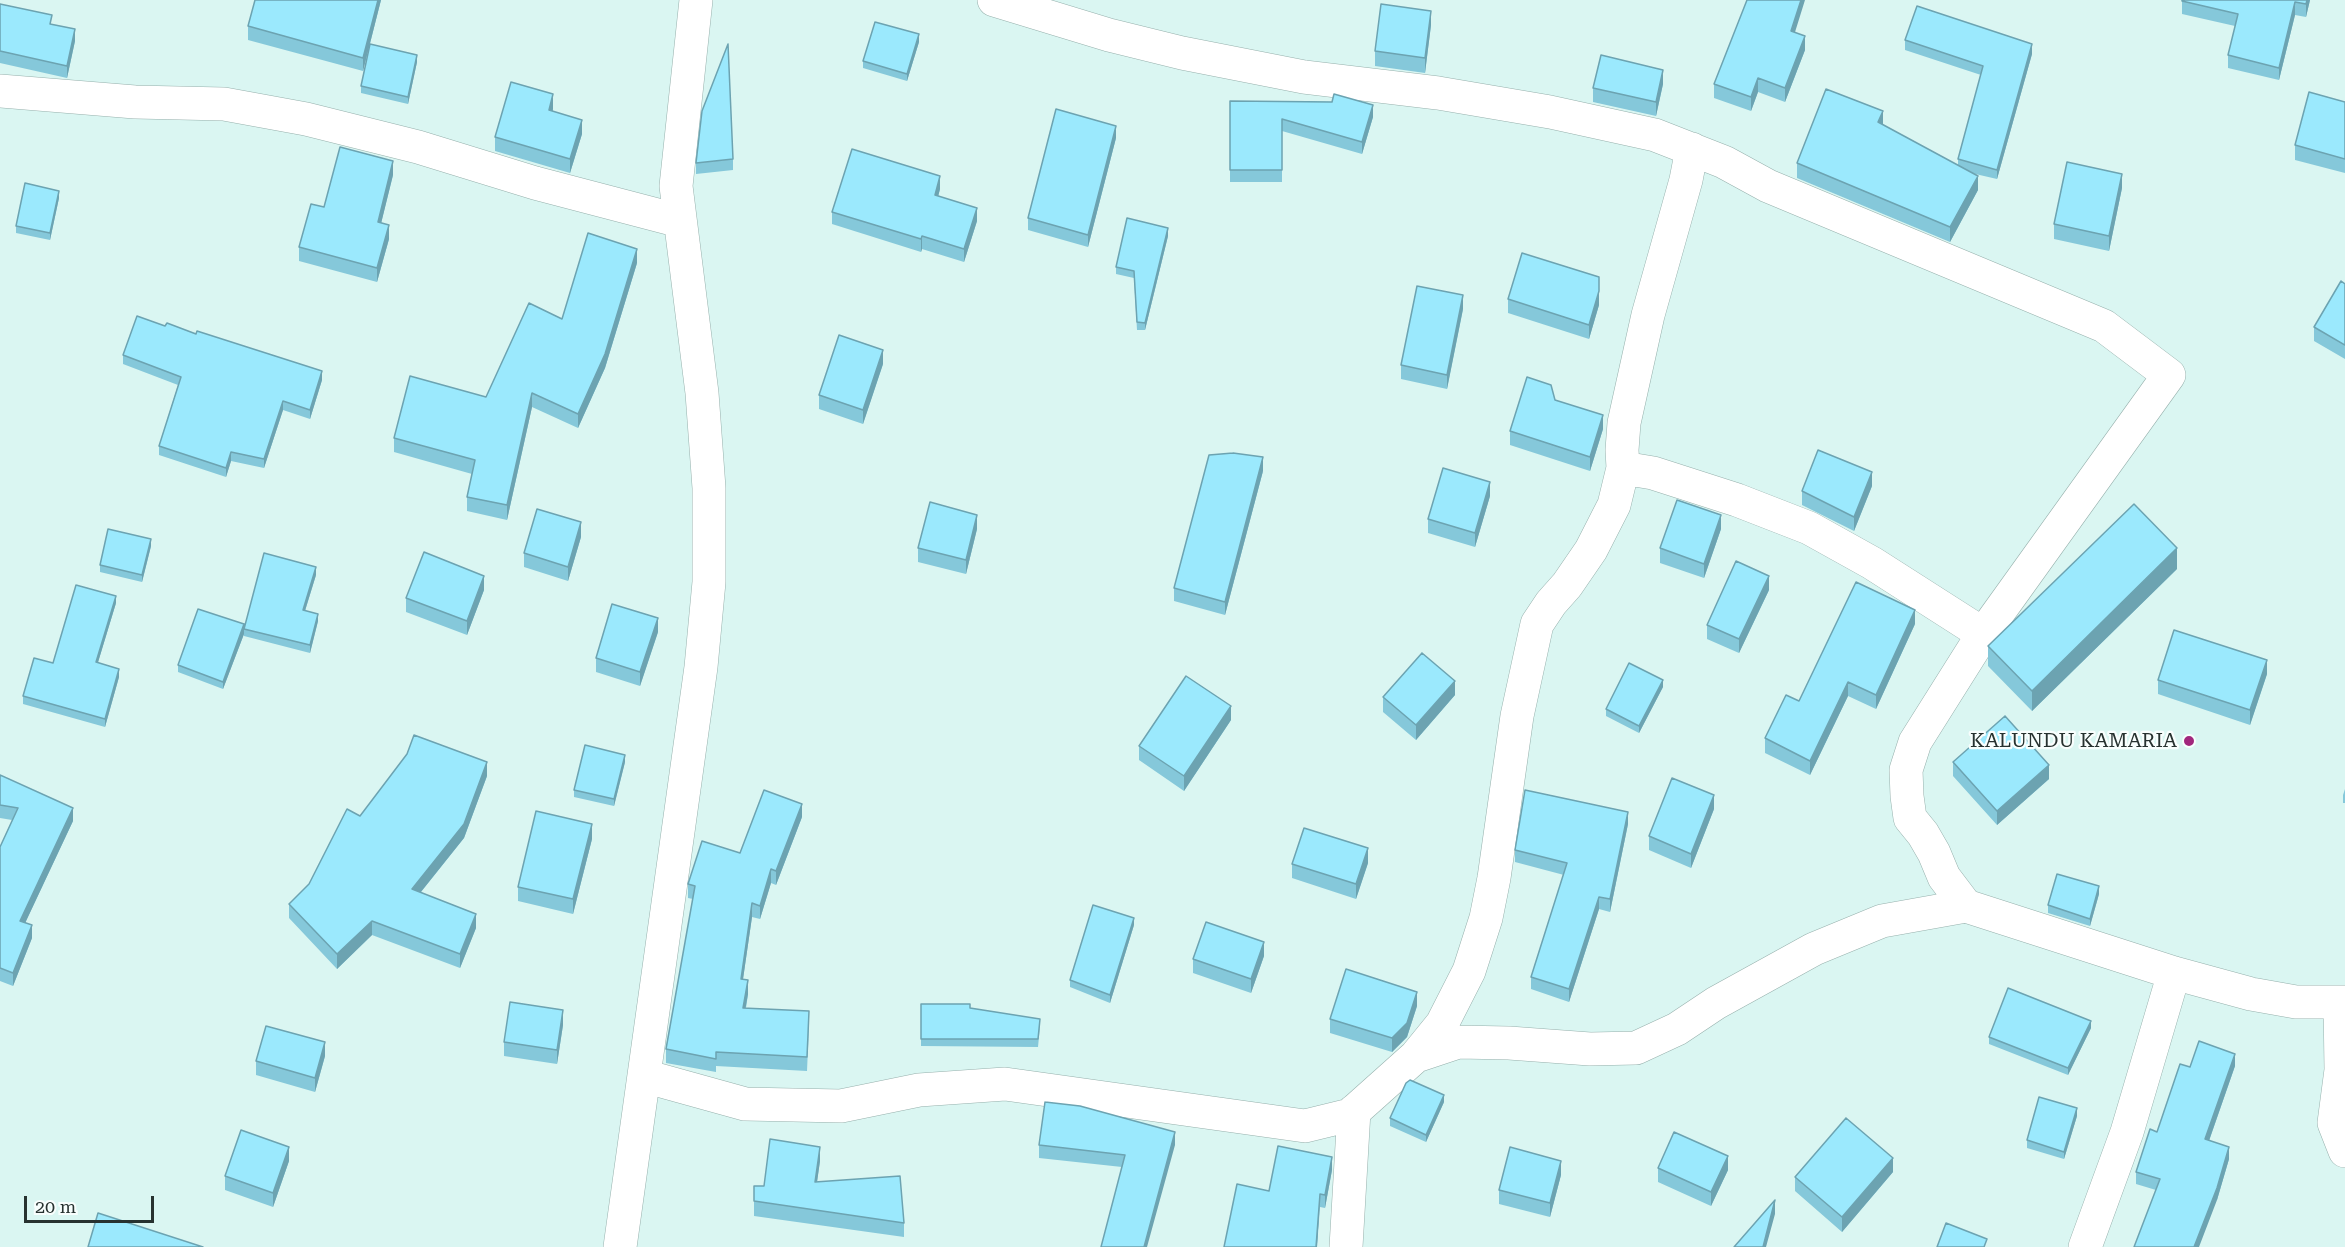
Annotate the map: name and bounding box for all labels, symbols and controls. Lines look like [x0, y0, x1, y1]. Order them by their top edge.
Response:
place label: KALUNDU KAMARIA [1970, 729, 2177, 753]
marker: KALUNDU KAMARIA [2182, 734, 2196, 748]
scale bar [27, 1184, 158, 1222]
text: 20 m [35, 1196, 76, 1217]

